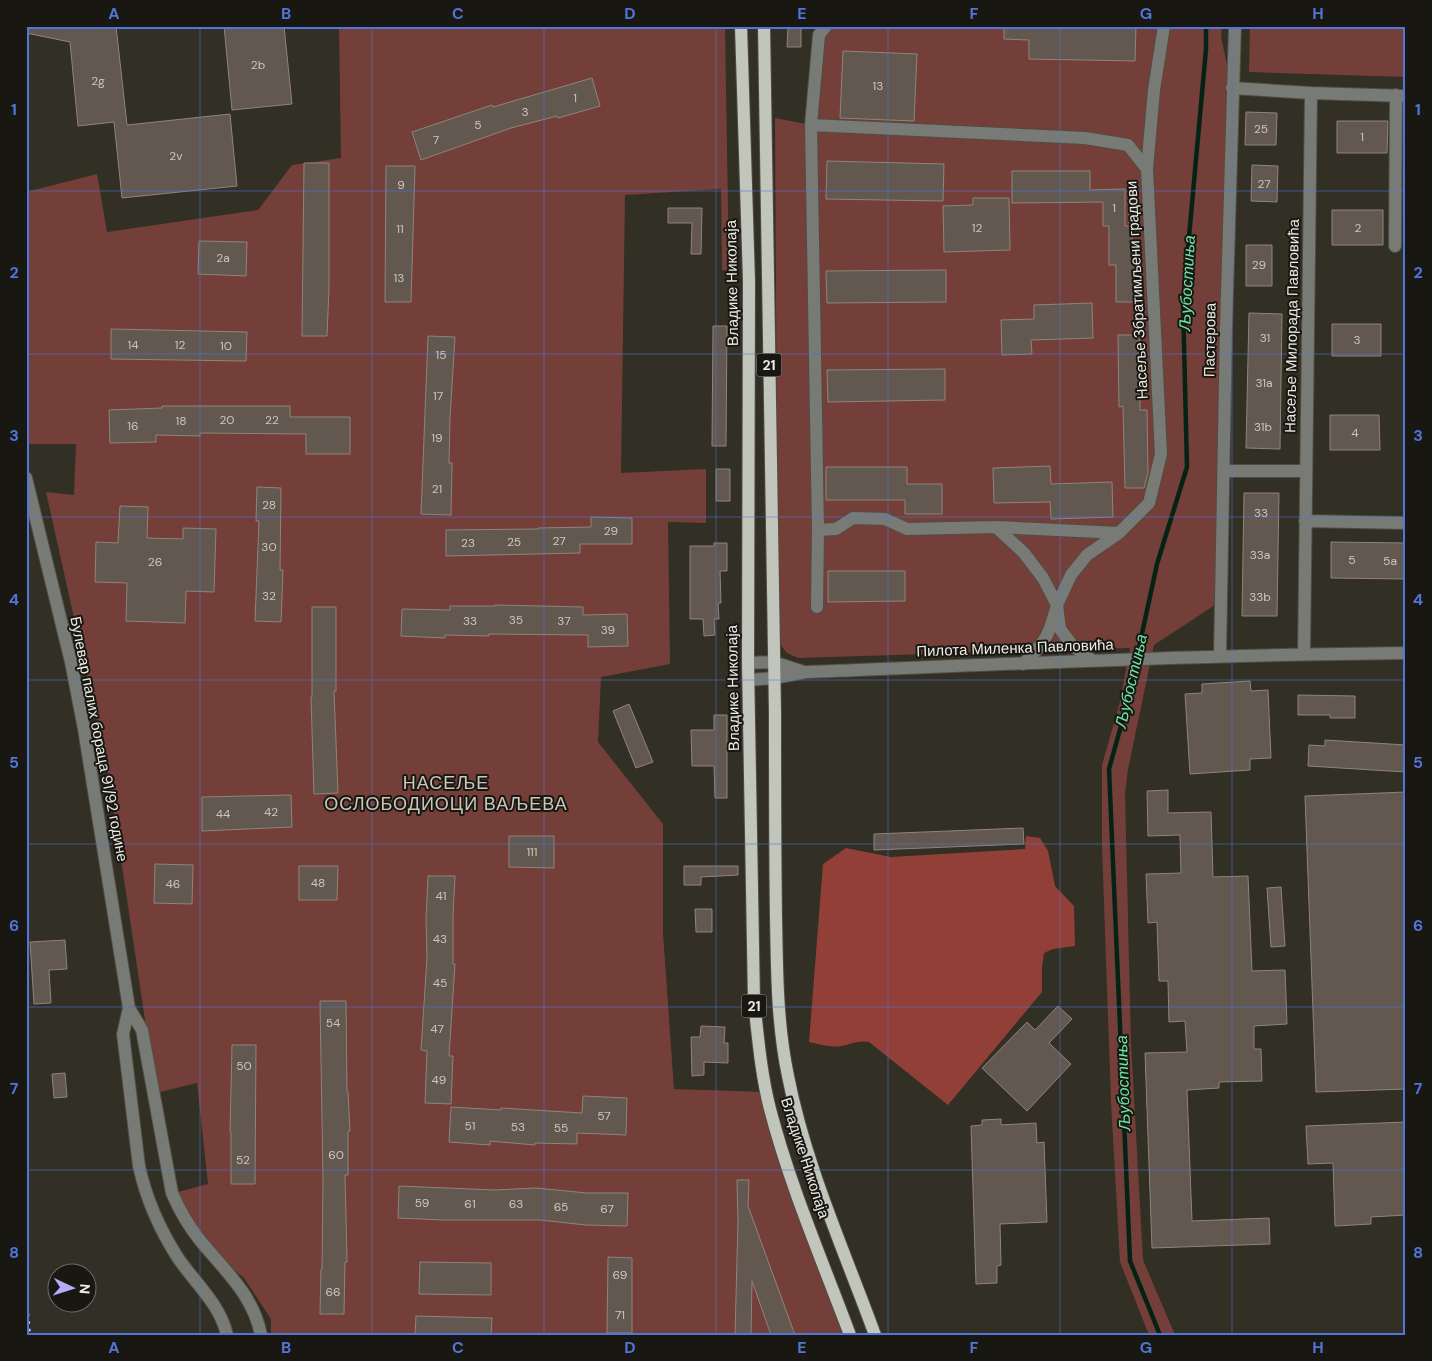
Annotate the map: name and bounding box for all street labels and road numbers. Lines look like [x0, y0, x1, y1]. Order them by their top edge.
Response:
street label: Насеље Збратимљени градови [1121, 180, 1153, 400]
street label: Насеље Милорада Павловића [1280, 218, 1304, 433]
street label: Владике Николаја [721, 219, 743, 346]
street label: Пастерова [1199, 302, 1221, 377]
road number: 21 [756, 354, 782, 376]
street label: Булевар палих бораца 91/92 године [65, 615, 133, 863]
street label: Владике Николаја [722, 624, 744, 751]
street label: Пилота Миленка Павловића [916, 635, 1115, 661]
road number: 21 [742, 994, 766, 1018]
street label: Владике Николаја [776, 1095, 834, 1222]

